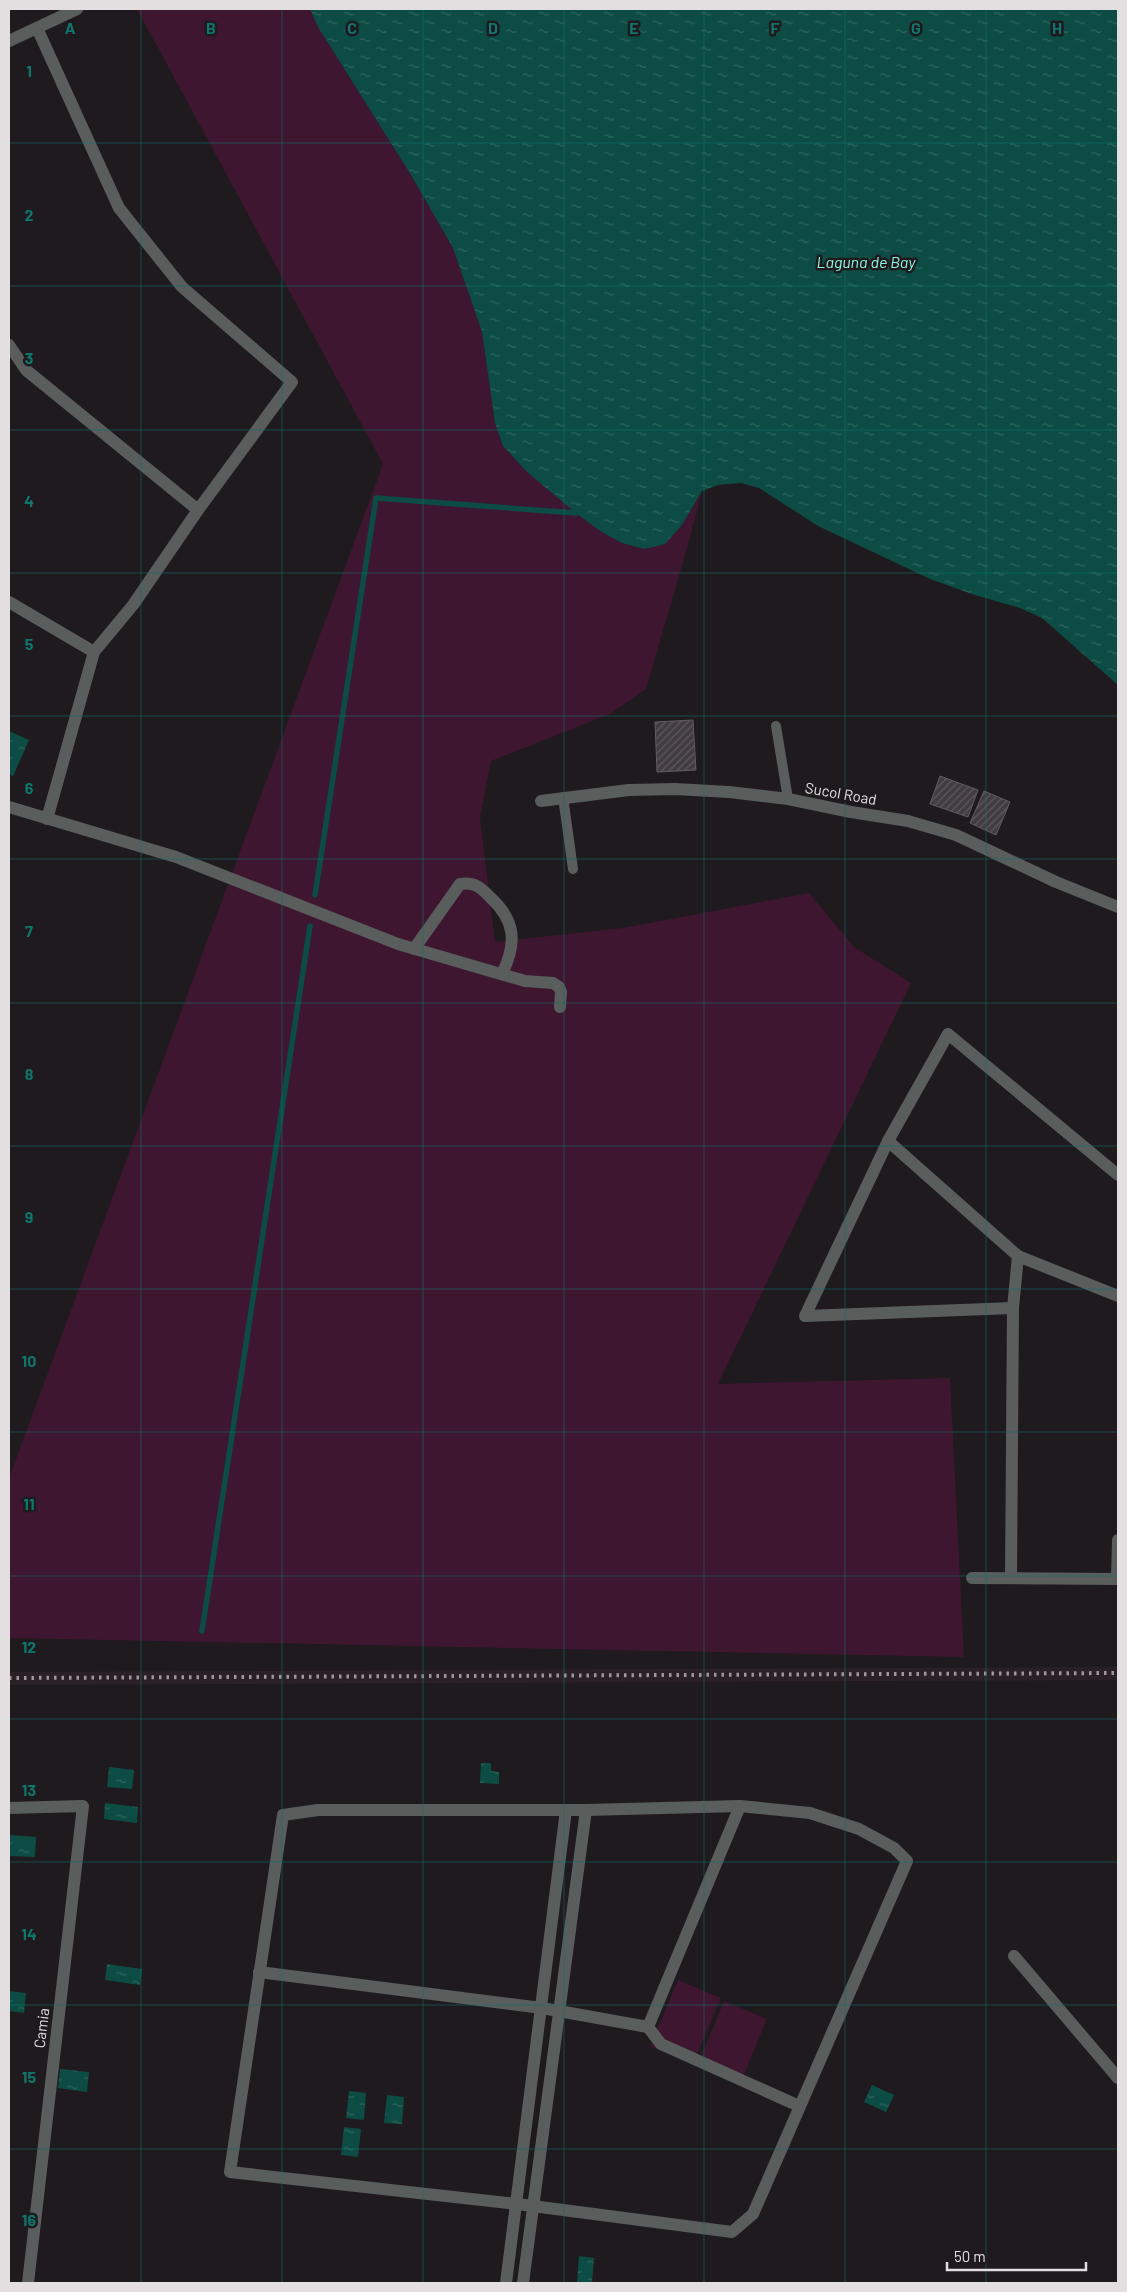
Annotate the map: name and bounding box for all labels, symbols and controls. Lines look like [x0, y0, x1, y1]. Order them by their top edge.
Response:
text: A [65, 18, 76, 37]
text: B [206, 18, 216, 37]
text: C [347, 18, 357, 37]
text: D [488, 18, 498, 37]
text: E [629, 18, 639, 37]
text: F [771, 18, 780, 37]
text: G [911, 18, 921, 37]
text: H [1052, 18, 1062, 37]
text: 1 [26, 61, 32, 80]
text: 2 [25, 205, 34, 224]
water label: Laguna de Bay [817, 252, 916, 271]
text: 3 [25, 348, 33, 367]
text: 4 [24, 491, 34, 510]
text: 5 [25, 634, 34, 653]
text: 6 [25, 778, 34, 797]
street label: Sucol Road [804, 778, 878, 808]
text: 7 [25, 921, 33, 940]
text: 8 [25, 1064, 34, 1083]
text: 9 [25, 1207, 33, 1226]
text: 10 [22, 1351, 36, 1370]
text: 11 [23, 1494, 35, 1513]
text: 12 [22, 1637, 36, 1656]
text: 13 [22, 1780, 36, 1799]
text: 14 [21, 1924, 37, 1943]
street label: Camia [30, 2007, 52, 2049]
text: 15 [22, 2067, 37, 2086]
text: 16 [22, 2210, 37, 2229]
scale bar [947, 2240, 1086, 2272]
text: 50 m [954, 2247, 986, 2265]

